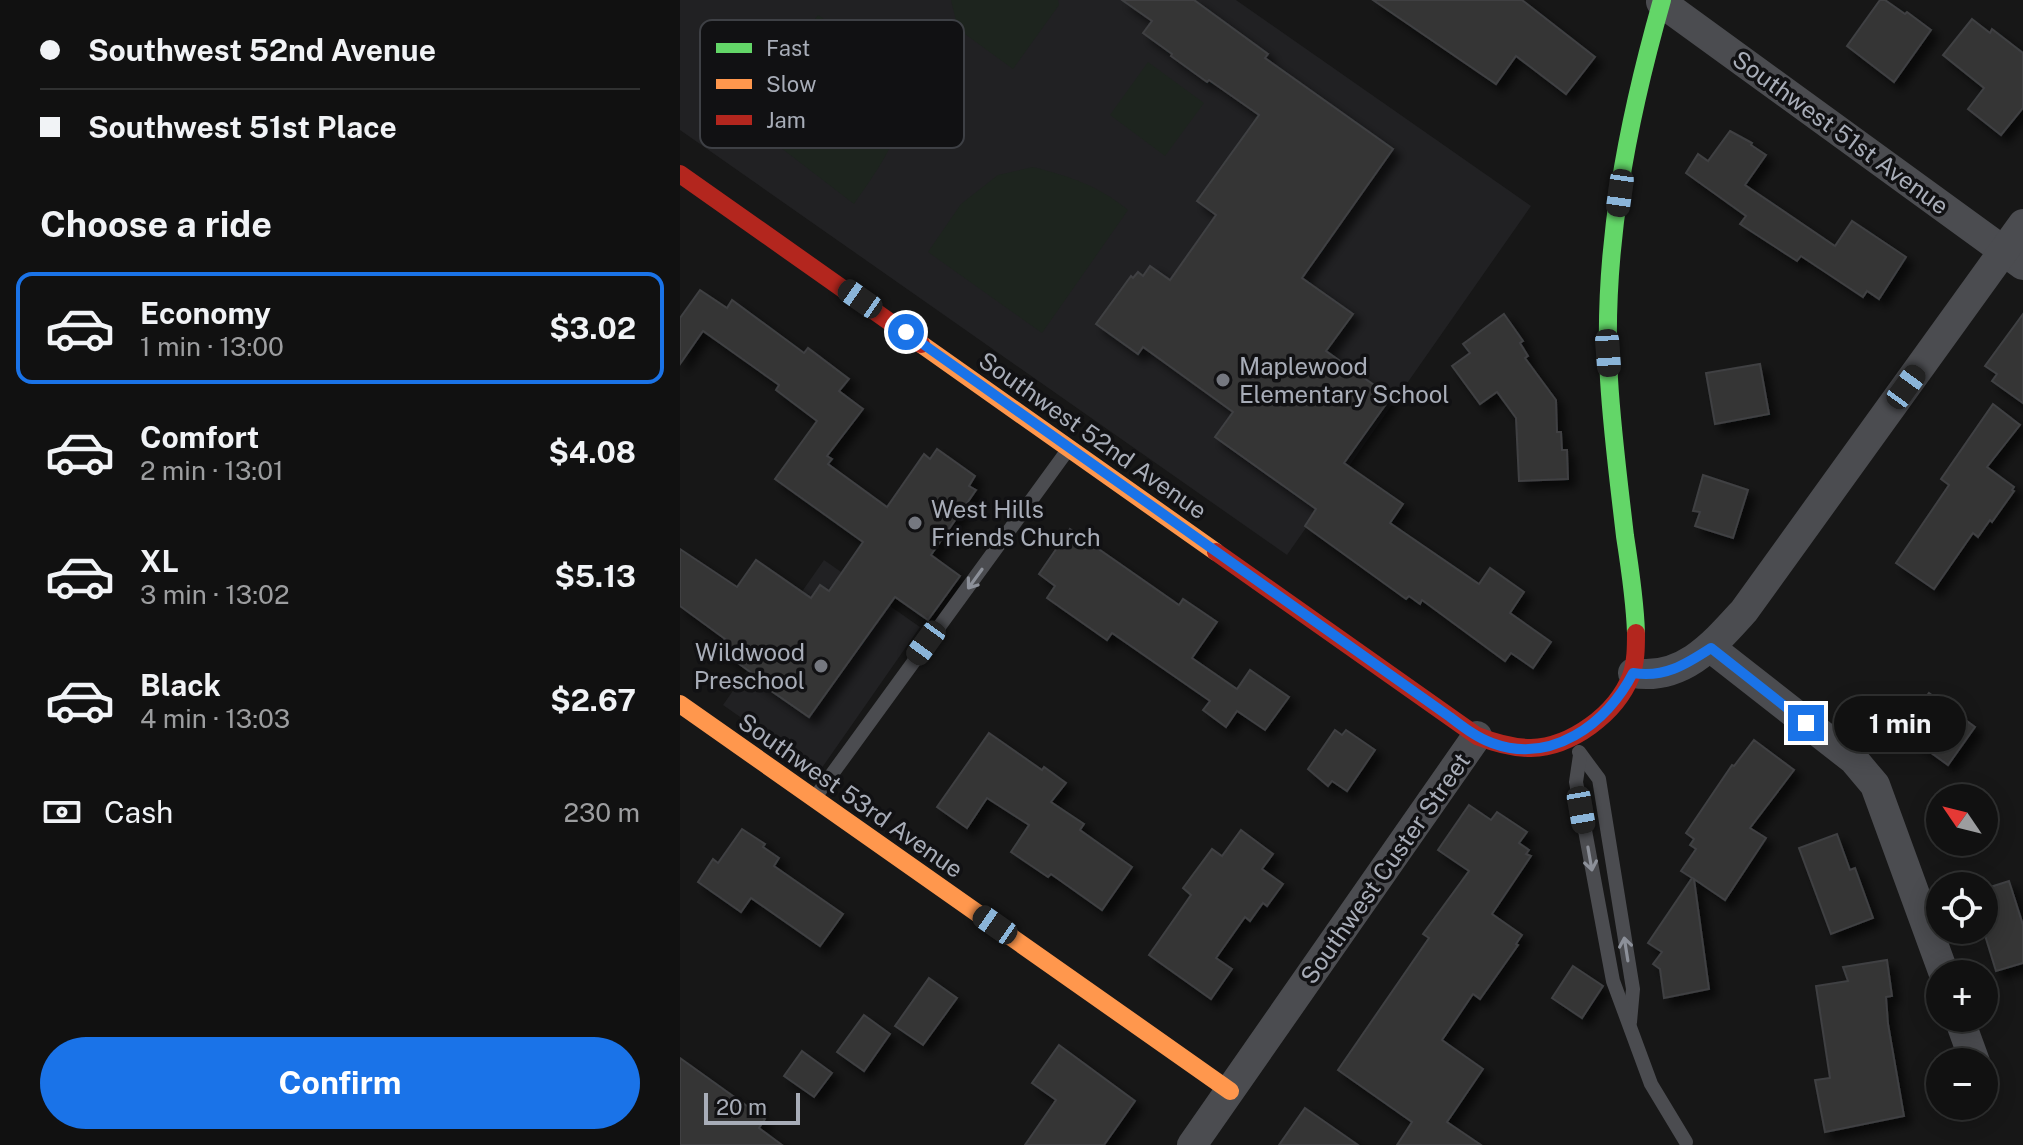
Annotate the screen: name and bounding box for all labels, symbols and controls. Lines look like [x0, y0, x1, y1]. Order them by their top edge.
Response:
legend [700, 20, 964, 148]
text: Southwest 52nd Avenue [88, 32, 436, 68]
text: Fast [766, 35, 810, 61]
street label: Southwest 51st Avenue [1728, 44, 1954, 220]
text: Slow [766, 71, 816, 97]
text: Jam [766, 107, 806, 133]
text: Southwest 51st Place [88, 109, 397, 145]
car [1605, 168, 1635, 218]
text: Choose a ride [40, 203, 272, 245]
car [833, 275, 887, 323]
icon: car [44, 292, 116, 364]
text: Economy [140, 295, 271, 331]
text: $3.02 [549, 310, 636, 346]
route start [888, 314, 924, 350]
car [1594, 328, 1622, 378]
text: 1 min · 13:00 [140, 331, 284, 362]
street label: Southwest 52nd Avenue [974, 346, 1212, 524]
place label: Maplewood Elementary School [1239, 352, 1450, 408]
car [1882, 361, 1930, 413]
marker: Maplewood Elementary School [1214, 371, 1232, 389]
icon: car [44, 416, 116, 488]
text: Comfort [140, 419, 259, 455]
text: $4.08 [548, 434, 636, 470]
text: 2 min · 13:01 [140, 455, 284, 486]
place label: West Hills Friends Church [931, 495, 1101, 551]
marker: West Hills Friends Church [906, 514, 924, 532]
icon: car [44, 540, 116, 612]
text: XL [140, 543, 179, 579]
text: $5.13 [554, 558, 636, 594]
one-way arrow [967, 568, 984, 590]
text: 3 min · 13:02 [140, 579, 289, 610]
car [902, 617, 950, 669]
place label: Wildwood Preschool [694, 638, 805, 694]
marker: Wildwood Preschool [812, 657, 830, 675]
icon: car [44, 664, 116, 736]
text: Black [140, 667, 221, 703]
text: $2.67 [550, 682, 636, 718]
callout: 1 min [1834, 695, 1966, 751]
text: 4 min · 13:03 [140, 703, 290, 734]
route end [1788, 705, 1824, 741]
street label: Southwest 53rd Avenue [733, 707, 969, 883]
text: 1 min [1869, 708, 1931, 739]
street label: Southwest Custer Street [1294, 747, 1476, 989]
car [1565, 784, 1597, 836]
north arrow [1926, 784, 1998, 856]
map controls [1926, 784, 1998, 1120]
icon: cash [40, 790, 84, 834]
text: Cash [104, 794, 173, 830]
text: 230 m [564, 797, 640, 828]
one-way arrow [1584, 846, 1599, 871]
button: locate [1926, 872, 1998, 944]
car [968, 901, 1022, 949]
one-way arrow [1618, 937, 1633, 962]
button: + [1926, 960, 1998, 1032]
button: Confirm [40, 1037, 640, 1129]
button: − [1926, 1048, 1998, 1120]
scale bar [704, 1089, 800, 1125]
text: 20 m [716, 1094, 767, 1120]

